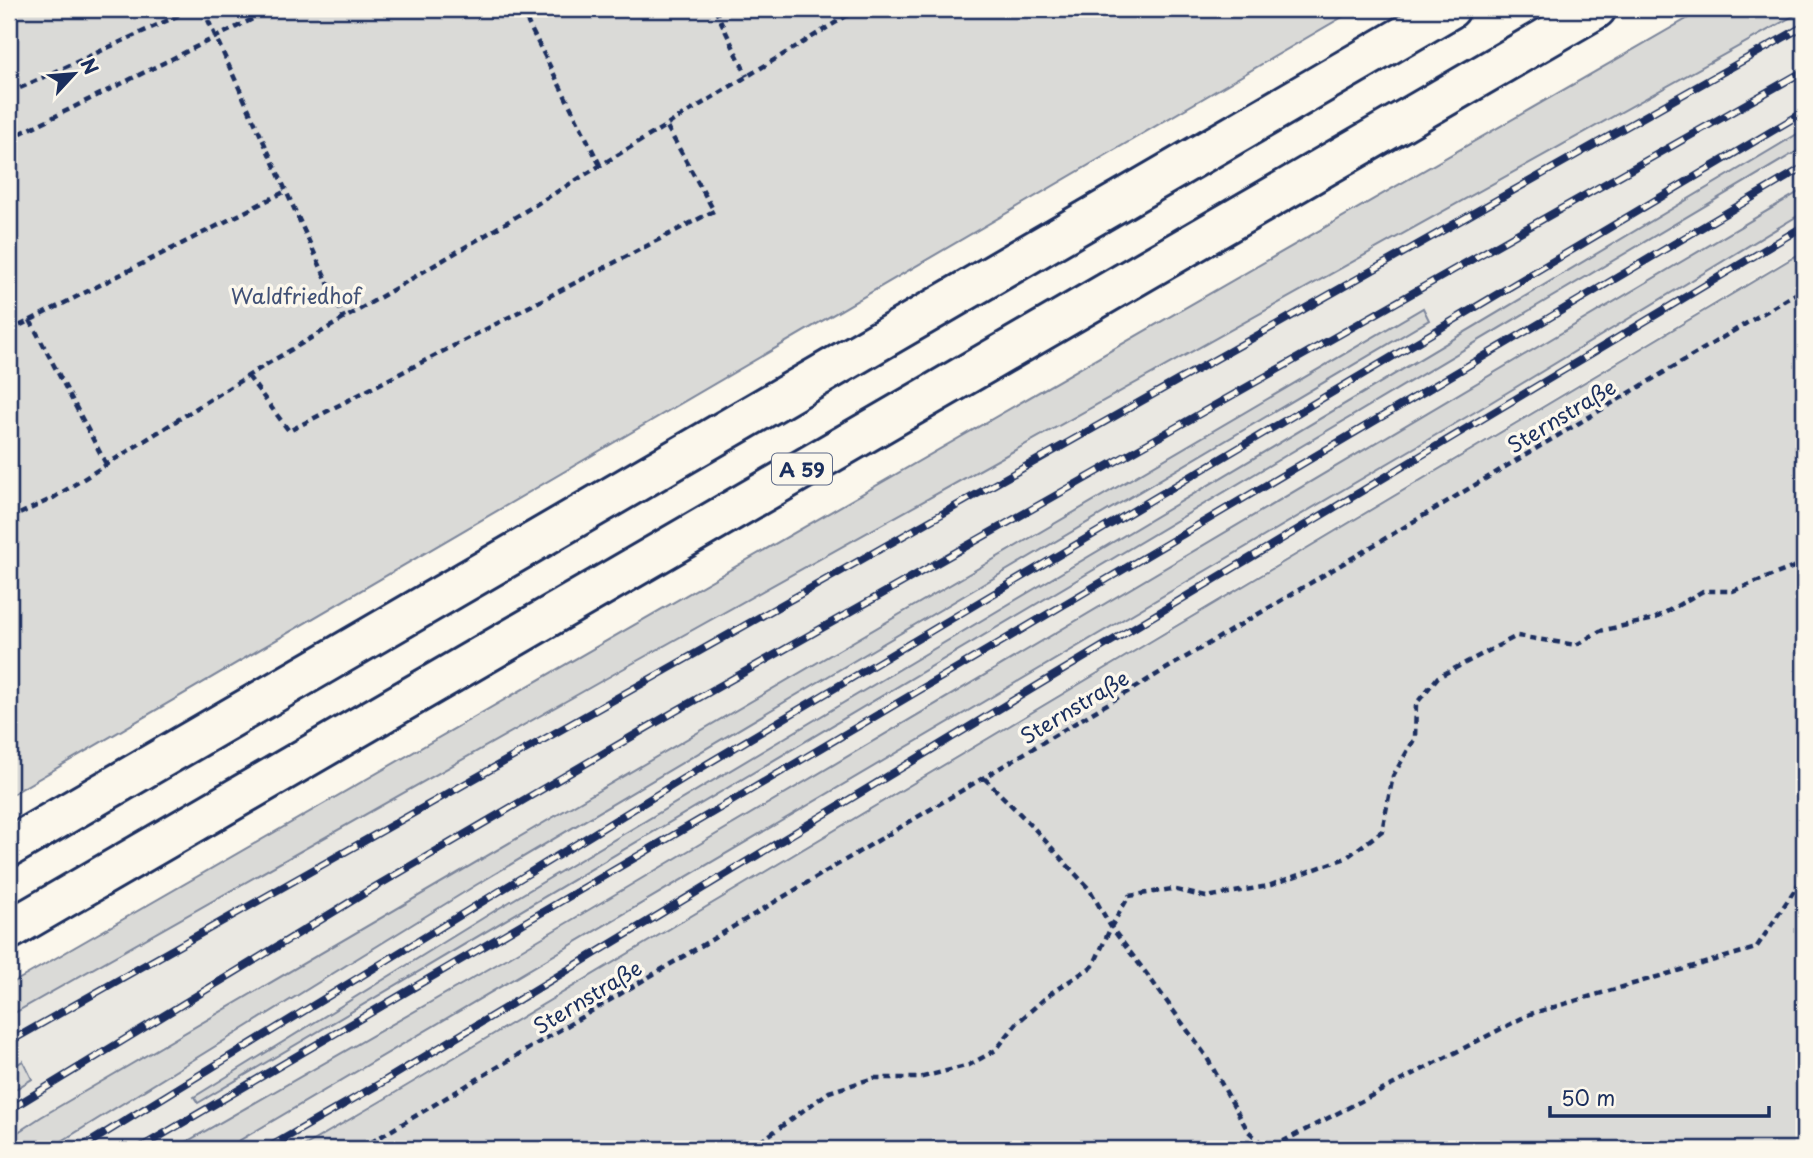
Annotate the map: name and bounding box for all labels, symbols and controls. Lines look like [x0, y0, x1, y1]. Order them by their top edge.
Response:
north arrow [38, 38, 108, 108]
text: N [74, 53, 106, 79]
park label: Waldfriedhof [231, 279, 363, 311]
street label: Sternstraße [1501, 370, 1621, 460]
road number: A 59 [772, 454, 832, 484]
street label: Sternstraße [1014, 661, 1134, 751]
street label: Sternstraße [527, 951, 647, 1041]
scale bar [1550, 1074, 1769, 1118]
text: 50 m [1561, 1081, 1615, 1113]

